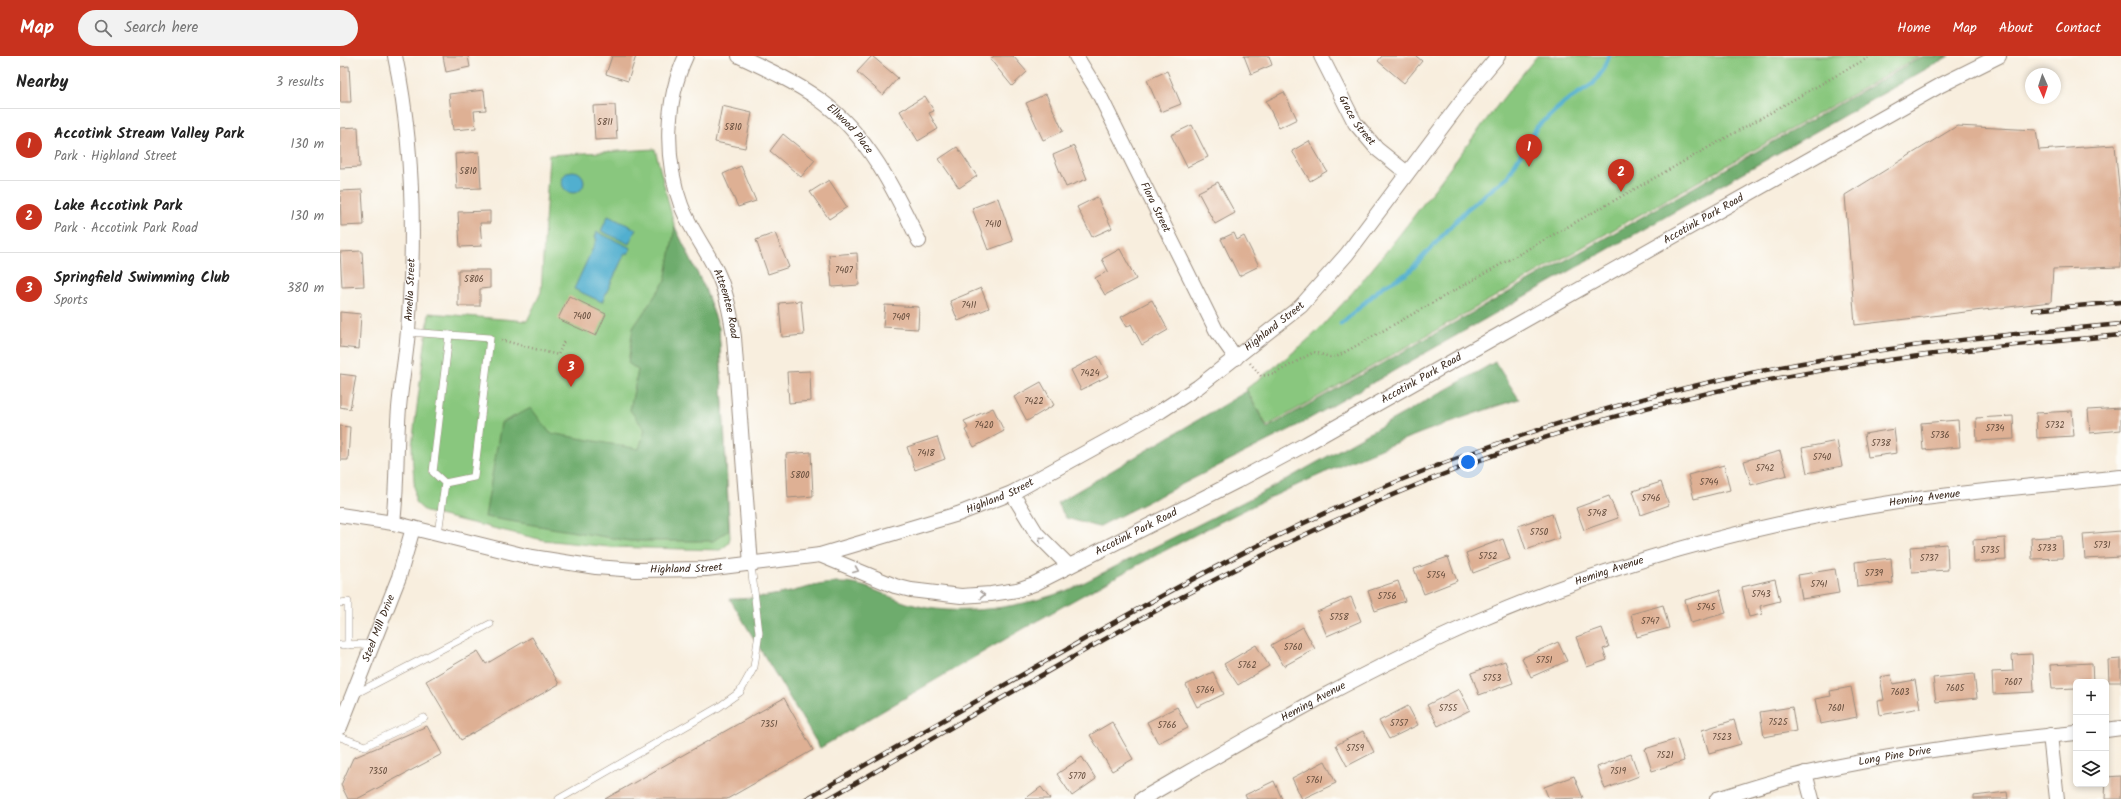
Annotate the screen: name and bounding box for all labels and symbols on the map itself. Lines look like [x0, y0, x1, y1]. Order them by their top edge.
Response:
north arrow [2025, 68, 2061, 104]
street label: Grace Street [1333, 92, 1380, 151]
street label: Ellwood Place [822, 99, 878, 158]
house number: 5811 [597, 115, 613, 130]
house number: 5810 [724, 120, 742, 135]
pin: 1 [1516, 134, 1542, 167]
pin: 2 [1608, 159, 1634, 192]
house number: 5810 [459, 164, 477, 179]
street label: Flora Street [1135, 179, 1176, 237]
street label: Accotink Park Road [1660, 189, 1748, 249]
house number: 7410 [985, 217, 1002, 232]
street label: Amelia Street [400, 257, 421, 322]
house number: 7407 [835, 263, 854, 278]
street label: Atteentee Road [708, 266, 743, 340]
house number: 5806 [464, 272, 484, 287]
street label: Highland Street [1240, 297, 1310, 356]
house number: 7411 [962, 298, 977, 313]
house number: 7400 [573, 309, 592, 324]
house number: 7409 [892, 310, 911, 325]
street label: Accotink Park Road [1378, 348, 1466, 409]
pin: 3 [558, 354, 584, 387]
house number: 7424 [1080, 366, 1100, 381]
house number: 7422 [1024, 394, 1044, 409]
house number: 7420 [975, 418, 994, 433]
house number: 5732 [2045, 418, 2065, 433]
house number: 5734 [1985, 421, 2005, 436]
house number: 5736 [1930, 428, 1950, 443]
house number: 5738 [1871, 436, 1891, 451]
house number: 7418 [917, 446, 935, 461]
house number: 5740 [1813, 450, 1832, 465]
your location [1458, 452, 1478, 472]
house number: 5742 [1755, 461, 1775, 476]
house number: 5800 [790, 468, 810, 483]
street label: Highland Street [963, 473, 1038, 519]
house number: 5744 [1700, 475, 1718, 490]
street label: Heming Avenue [1888, 485, 1961, 512]
house number: 5746 [1642, 491, 1660, 506]
street label: Accotink Park Road [1092, 503, 1181, 561]
house number: 5748 [1587, 506, 1607, 521]
house number: 5750 [1530, 525, 1549, 540]
one-way arrow [1038, 536, 1046, 544]
house number: 5731 [2094, 538, 2111, 553]
house number: 5733 [2037, 541, 2057, 556]
house number: 5735 [1981, 543, 2001, 558]
house number: 5752 [1478, 549, 1498, 564]
street label: Heming Avenue [1572, 551, 1646, 591]
house number: 5737 [1920, 551, 1939, 566]
street label: Highland Street [650, 558, 724, 579]
one-way arrow [852, 565, 859, 573]
house number: 5739 [1865, 566, 1884, 581]
house number: 5754 [1427, 568, 1445, 583]
house number: 5741 [1811, 577, 1828, 592]
house number: 5743 [1751, 587, 1771, 602]
house number: 5756 [1378, 589, 1396, 604]
one-way arrow [979, 590, 985, 599]
street label: Steel Mill Drive [357, 592, 400, 665]
house number: 5745 [1697, 600, 1717, 615]
house number: 5758 [1329, 610, 1349, 625]
house number: 5747 [1641, 614, 1660, 629]
house number: 5760 [1284, 640, 1303, 655]
house number: 5751 [1536, 653, 1552, 668]
house number: 5762 [1237, 658, 1257, 673]
house number: 5753 [1483, 671, 1501, 686]
house number: 7607 [2004, 675, 2023, 690]
street label: Heming Avenue [1278, 677, 1349, 727]
house number: 7605 [1946, 681, 1965, 696]
house number: 5764 [1196, 683, 1215, 698]
house number: 7603 [1891, 685, 1909, 700]
house number: 5755 [1439, 701, 1458, 716]
house number: 7601 [1828, 701, 1844, 716]
house number: 7525 [1768, 715, 1789, 730]
house number: 5757 [1390, 716, 1409, 731]
house number: 7351 [761, 717, 778, 732]
house number: 5766 [1158, 718, 1177, 733]
house number: 7523 [1712, 730, 1732, 745]
house number: 5759 [1346, 741, 1365, 756]
street label: Long Pine Drive [1857, 741, 1932, 771]
house number: 7521 [1656, 748, 1674, 763]
house number: 7350 [369, 764, 388, 779]
house number: 7519 [1610, 764, 1627, 779]
house number: 5770 [1068, 769, 1086, 784]
house number: 5761 [1306, 773, 1323, 788]

